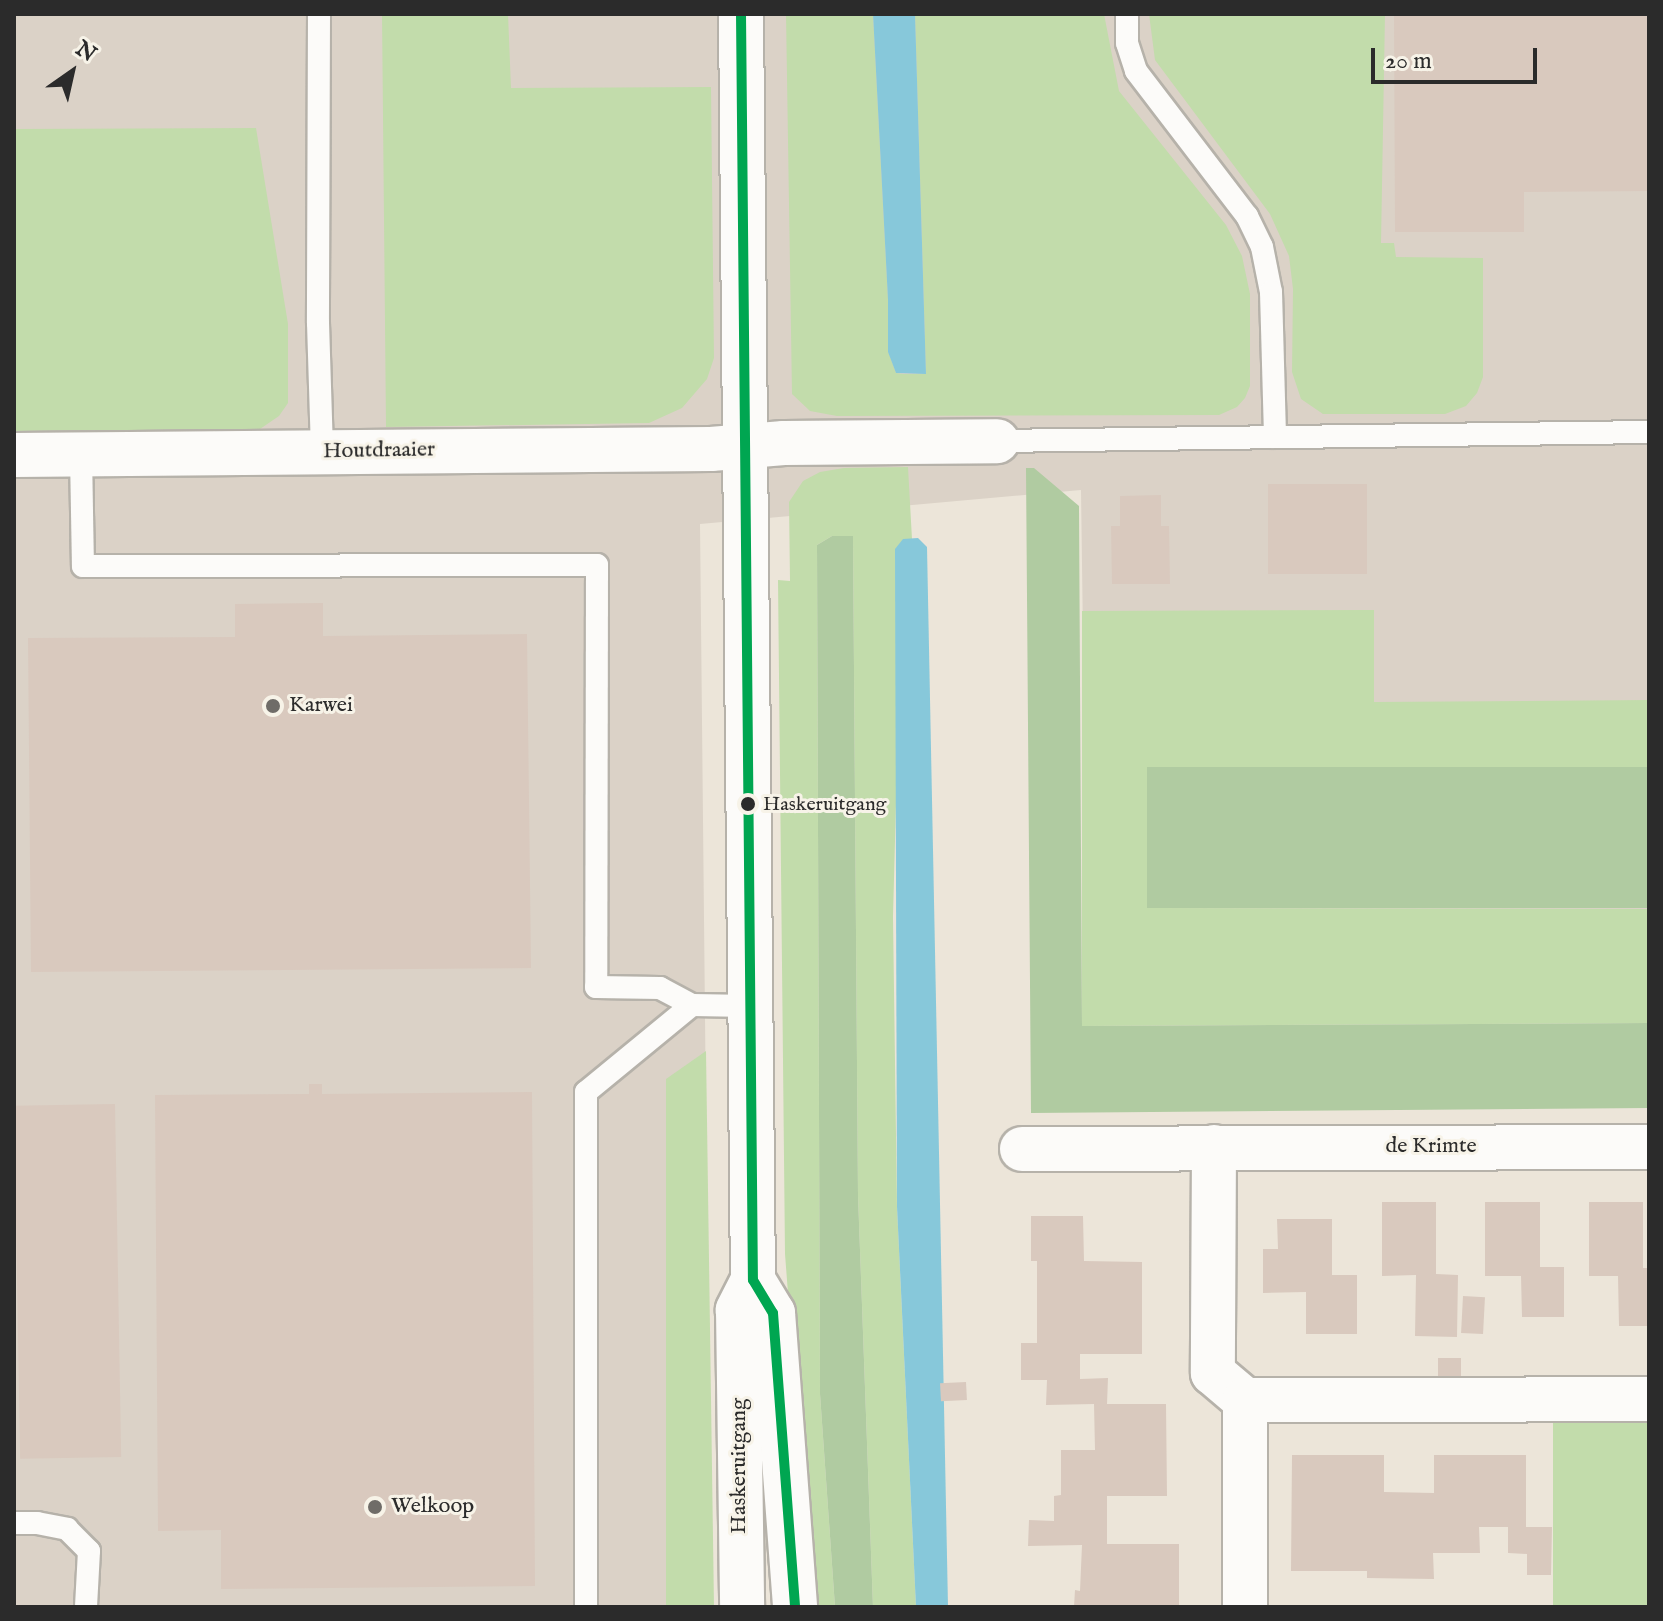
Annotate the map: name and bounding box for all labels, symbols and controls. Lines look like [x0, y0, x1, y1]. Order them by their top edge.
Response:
north arrow [32, 32, 112, 112]
scale bar [1375, 32, 1541, 82]
text: N [70, 35, 101, 69]
text: 20 m [1385, 46, 1432, 77]
street label: Houtdraaier [323, 437, 435, 465]
place label: Karwei [289, 693, 353, 719]
marker: Karwei [264, 697, 282, 715]
place label: Haskeruitgang [763, 792, 886, 816]
marker: Haskeruitgang [740, 796, 756, 812]
street label: de Krimte [1385, 1134, 1477, 1160]
street label: Haskeruitgang [727, 1398, 753, 1534]
place label: Welkoop [391, 1494, 474, 1520]
marker: Welkoop [366, 1498, 384, 1516]

